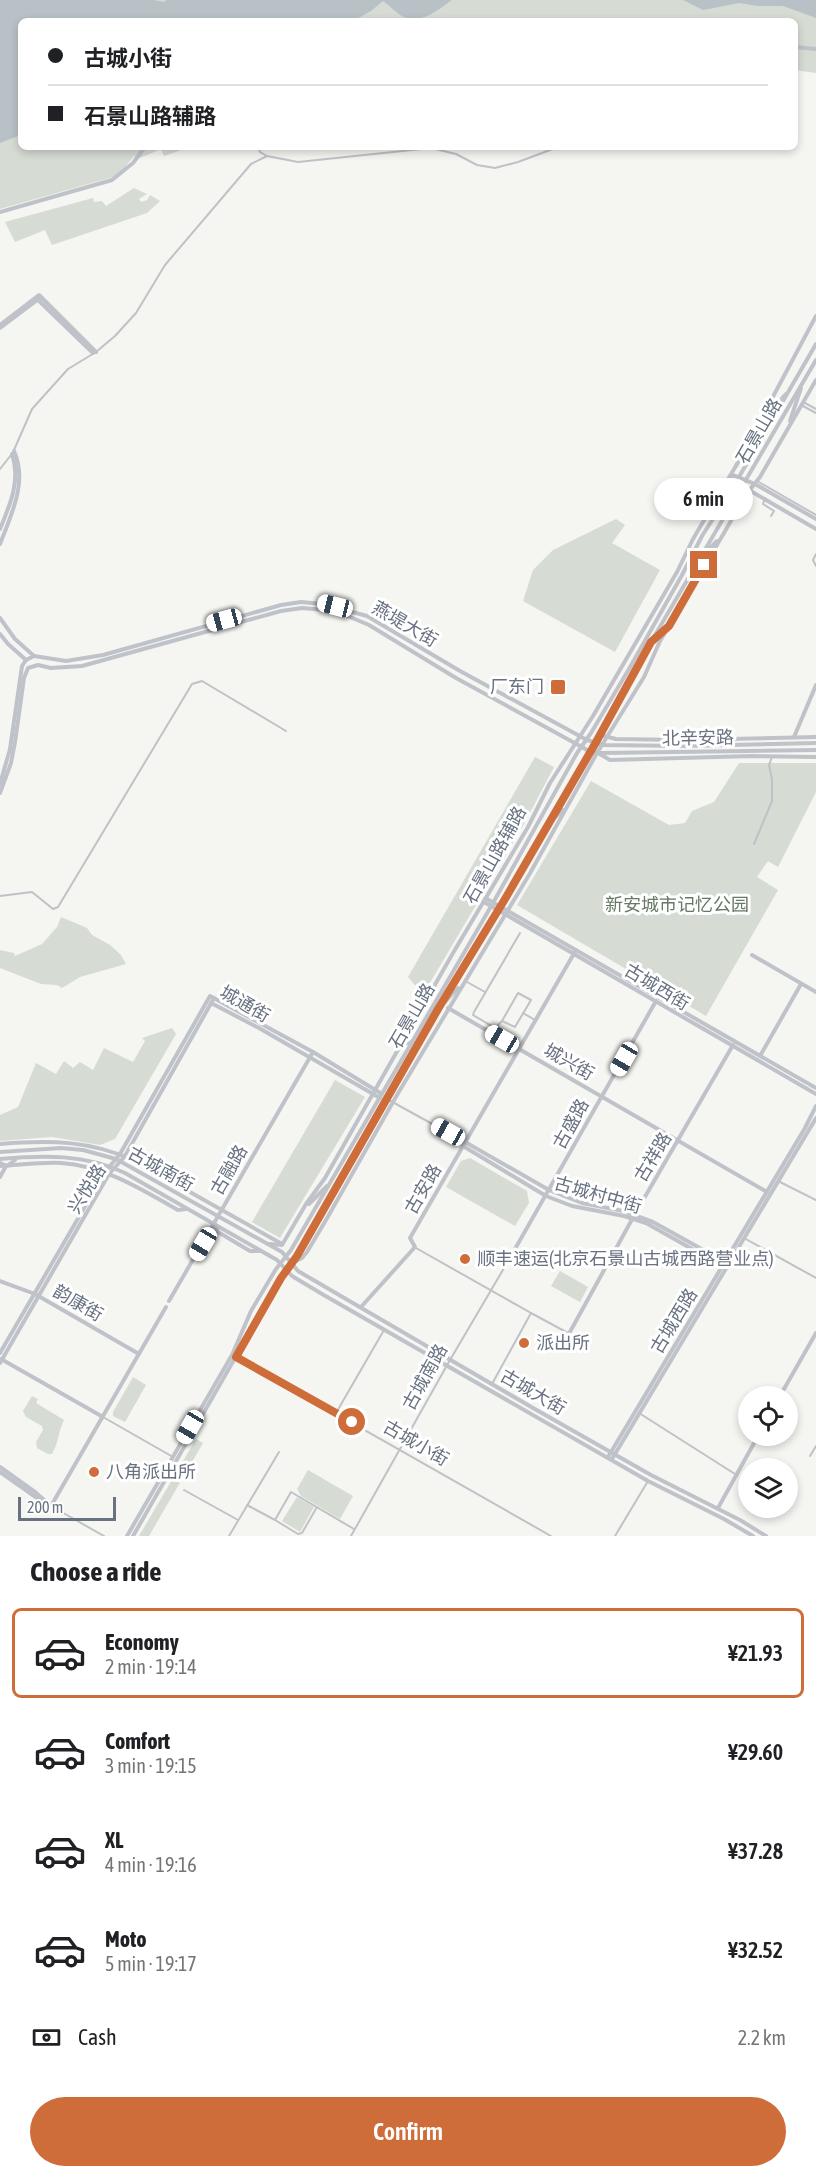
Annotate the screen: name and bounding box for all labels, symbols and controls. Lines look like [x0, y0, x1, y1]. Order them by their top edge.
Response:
text: 古城小街 [84, 45, 172, 71]
text: 石景山路辅路 [84, 103, 216, 129]
street label: 石景山路 [731, 394, 786, 467]
callout: 6 min [654, 478, 754, 520]
text: 6 min [683, 487, 724, 510]
route end [690, 551, 717, 578]
car [315, 593, 355, 619]
street label: 燕堤大街 [369, 596, 442, 651]
car [204, 607, 244, 633]
place label: 厂东门 [490, 676, 544, 697]
marker: 厂东门 [549, 678, 567, 696]
street label: 北辛安路 [662, 726, 734, 749]
street label: 石景山路辅路 [459, 802, 530, 907]
park label: 新安城市记忆公园 [605, 894, 749, 915]
street label: 古城西街 [621, 959, 694, 1014]
street label: 石景山路 [384, 979, 439, 1052]
street label: 城通街 [217, 981, 274, 1026]
car [482, 1022, 522, 1056]
street label: 城兴街 [541, 1039, 598, 1084]
car [607, 1039, 641, 1079]
street label: 古盛路 [548, 1095, 593, 1152]
car [428, 1115, 468, 1149]
street label: 古祥路 [630, 1128, 675, 1185]
street label: 古融路 [206, 1141, 251, 1198]
street label: 古城南街 [125, 1142, 198, 1195]
street label: 兴悦路 [63, 1160, 110, 1217]
street label: 古安路 [400, 1160, 445, 1217]
street label: 古城村中街 [552, 1172, 644, 1217]
car [186, 1224, 220, 1264]
place label: 顺丰速运(北京石景山古城西路营业点) [477, 1248, 774, 1269]
marker: 顺丰速运(北京石景山古城西路营业点) [458, 1252, 472, 1266]
street label: 韵康街 [50, 1280, 107, 1325]
street label: 古城西路 [646, 1284, 701, 1357]
place label: 派出所 [536, 1332, 590, 1353]
marker: 派出所 [517, 1336, 531, 1350]
street label: 古城南路 [398, 1340, 451, 1413]
street label: 古城大街 [497, 1364, 570, 1419]
map controls [738, 1386, 798, 1518]
button: locate [738, 1386, 798, 1446]
car [173, 1407, 207, 1447]
route start [338, 1408, 365, 1435]
street label: 古城小街 [380, 1415, 453, 1470]
button: layers [738, 1458, 798, 1518]
place label: 八角派出所 [106, 1461, 196, 1482]
marker: 八角派出所 [87, 1465, 101, 1479]
scale bar [18, 1494, 116, 1522]
text: 200 m [27, 1498, 63, 1516]
text: Choose a ride [30, 1556, 162, 1587]
icon: car [33, 1626, 87, 1680]
text: Economy [105, 1629, 179, 1655]
text: ¥21.93 [728, 1640, 783, 1666]
text: 2 min · 19:14 [105, 1655, 197, 1678]
icon: car [33, 1725, 87, 1779]
text: Comfort [105, 1728, 170, 1754]
text: ¥29.60 [728, 1739, 783, 1765]
text: 3 min · 19:15 [105, 1754, 197, 1777]
icon: car [33, 1824, 87, 1878]
text: XL [105, 1827, 123, 1853]
text: ¥37.28 [728, 1838, 783, 1864]
text: 4 min · 19:16 [105, 1853, 197, 1876]
icon: car [33, 1923, 87, 1977]
text: Moto [105, 1926, 147, 1952]
text: ¥32.52 [728, 1937, 783, 1963]
text: 5 min · 19:17 [105, 1952, 197, 1975]
icon: cash [30, 2021, 63, 2054]
text: Cash [78, 2024, 117, 2050]
text: 2.2 km [738, 2026, 786, 2049]
button: Confirm [30, 2097, 786, 2166]

